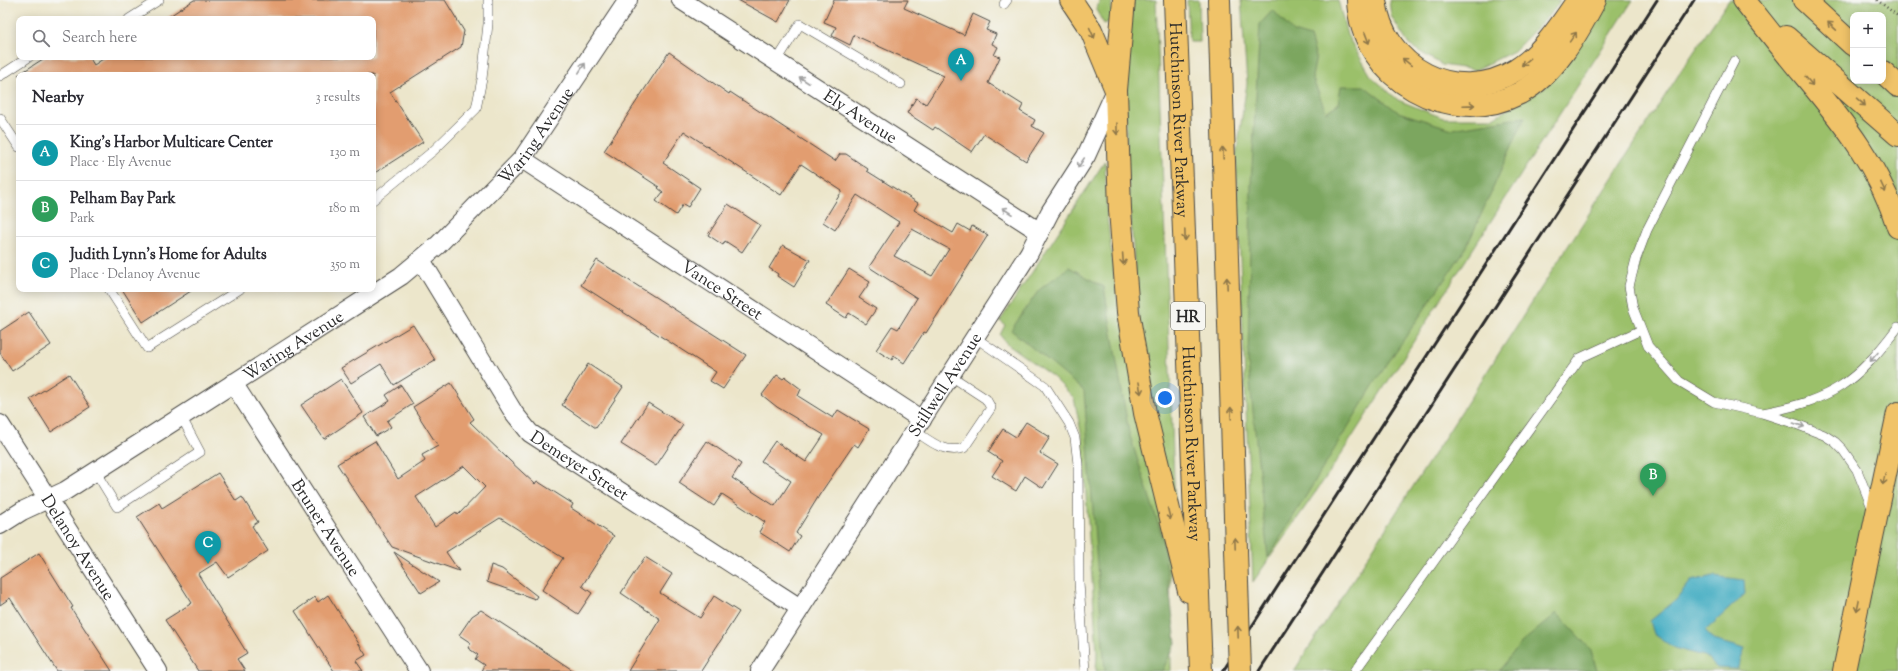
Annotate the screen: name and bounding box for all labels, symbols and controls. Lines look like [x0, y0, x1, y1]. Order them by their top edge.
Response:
map controls [1850, 12, 1886, 84]
button: + [1850, 12, 1886, 48]
search box [16, 16, 376, 60]
one-way arrow [1827, 21, 1838, 30]
street label: Hutchinson River Parkway [1162, 22, 1193, 219]
one-way arrow [1089, 26, 1096, 38]
icon: search [30, 27, 52, 49]
text: Search here [62, 28, 137, 49]
one-way arrow [1363, 31, 1371, 43]
one-way arrow [1569, 32, 1577, 43]
pin: A [948, 48, 974, 81]
button: − [1850, 48, 1886, 84]
one-way arrow [1401, 58, 1412, 67]
one-way arrow [1521, 58, 1532, 66]
one-way arrow [578, 63, 586, 74]
one-way arrow [1805, 75, 1814, 86]
one-way arrow [799, 76, 810, 84]
street label: Waring Avenue [493, 83, 581, 191]
street label: Ely Avenue [818, 85, 901, 151]
text: Nearby [32, 86, 84, 110]
text: 3 results [315, 89, 360, 107]
one-way arrow [1856, 97, 1866, 106]
one-way arrow [1462, 101, 1475, 109]
one-way arrow [1113, 122, 1121, 135]
text: King’s Harbor Multicare Center [70, 133, 273, 154]
text: A [40, 144, 50, 162]
text: 130 m [330, 144, 360, 162]
one-way arrow [1219, 147, 1227, 160]
text: Place · Ely Avenue [70, 154, 172, 172]
one-way arrow [1077, 157, 1085, 169]
one-way arrow [1880, 181, 1887, 193]
text: Pelham Bay Park [70, 189, 176, 210]
text: B [41, 200, 49, 218]
text: 180 m [329, 200, 360, 218]
one-way arrow [1002, 207, 1013, 215]
text: Park [70, 210, 95, 228]
one-way arrow [1181, 228, 1188, 241]
text: Judith Lynn's Home for Adults [70, 245, 267, 266]
one-way arrow [1119, 252, 1126, 265]
text: C [40, 256, 50, 274]
text: 350 m [330, 256, 360, 274]
street label: Vance Street [675, 256, 767, 327]
text: Place · Delanoy Avenue [70, 266, 200, 284]
one-way arrow [1223, 277, 1231, 290]
road number: HR [1171, 302, 1205, 330]
street label: Waring Avenue [239, 306, 349, 388]
street label: Stillwell Avenue [904, 328, 989, 442]
street label: Hutchinson River Parkway [1174, 346, 1206, 542]
one-way arrow [1870, 352, 1879, 362]
one-way arrow [1136, 381, 1144, 394]
your location [1155, 388, 1175, 408]
one-way arrow [1227, 407, 1234, 420]
one-way arrow [1793, 422, 1806, 429]
street label: Demeyer Street [525, 426, 633, 508]
pin: B [1640, 463, 1666, 496]
one-way arrow [1880, 472, 1888, 485]
street label: Bruner Avenue [284, 475, 365, 582]
street label: Delanoy Avenue [34, 490, 120, 606]
one-way arrow [1166, 508, 1174, 521]
pin: C [195, 531, 221, 564]
one-way arrow [1231, 537, 1239, 550]
one-way arrow [1853, 599, 1861, 612]
one-way arrow [1235, 626, 1242, 639]

